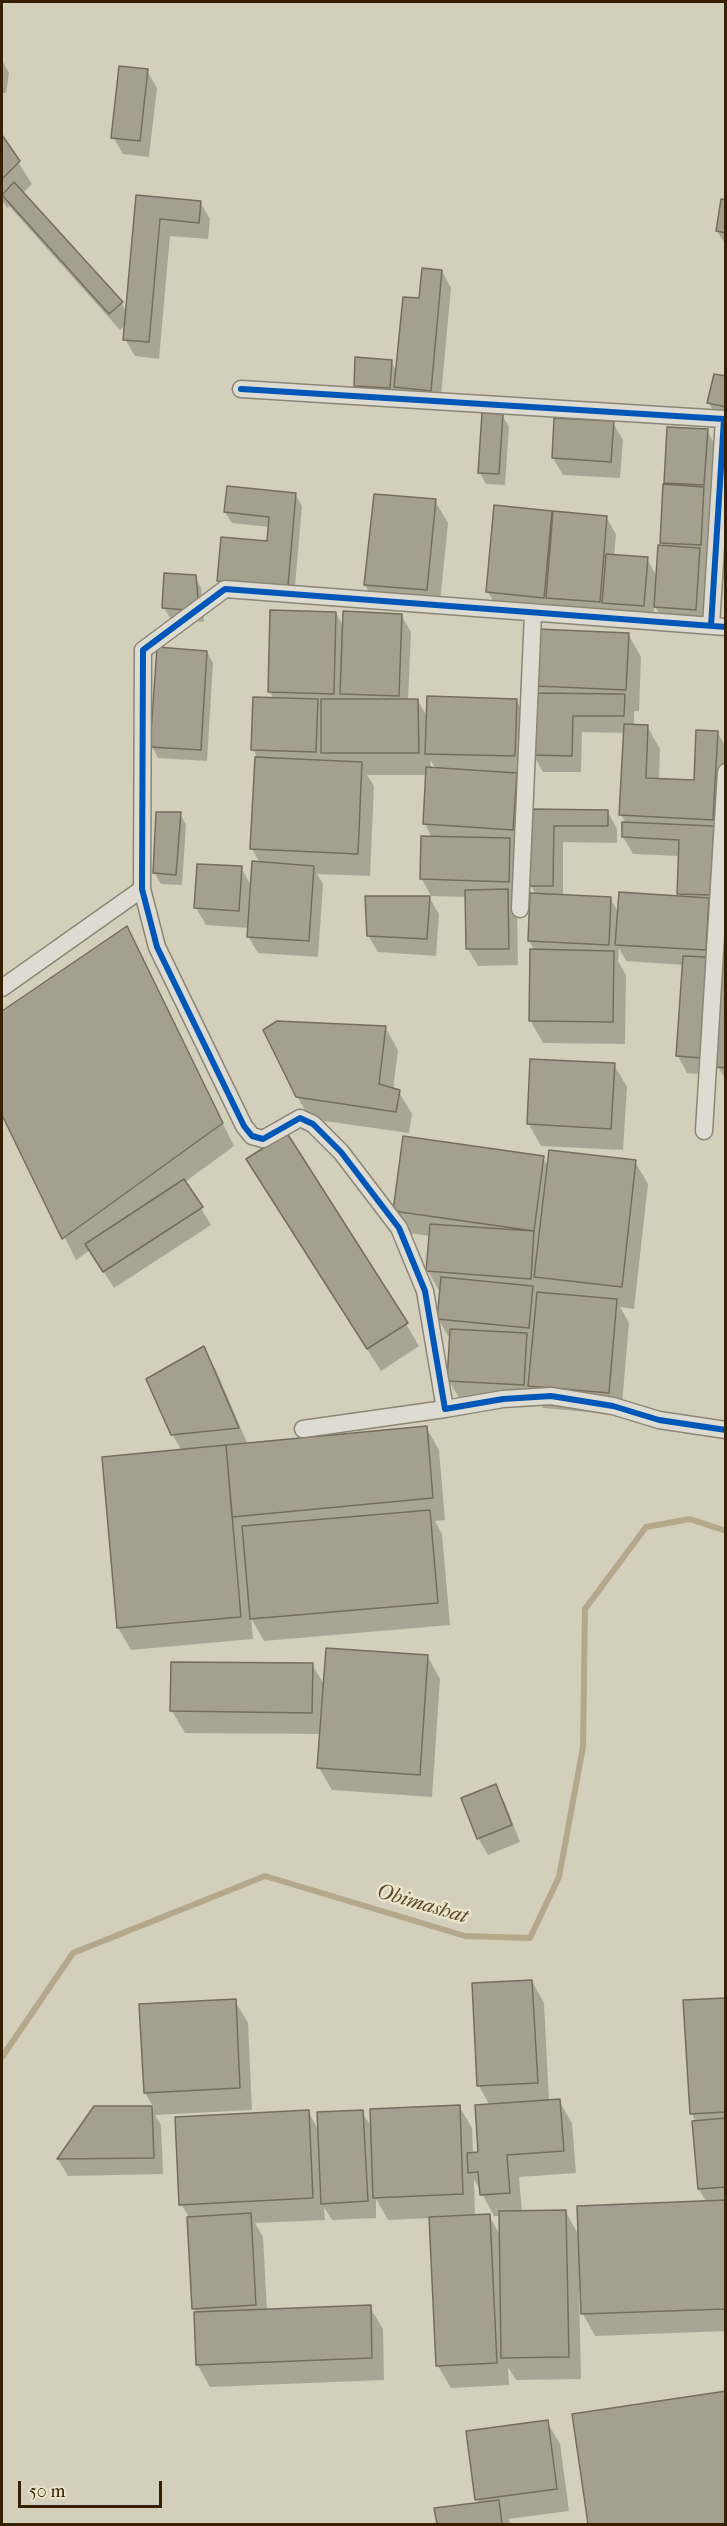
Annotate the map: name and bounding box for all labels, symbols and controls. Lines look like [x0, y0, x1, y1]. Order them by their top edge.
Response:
water label: Obimashat [373, 1880, 471, 1930]
scale bar [21, 2469, 165, 2507]
text: 50 m [29, 2481, 65, 2502]

